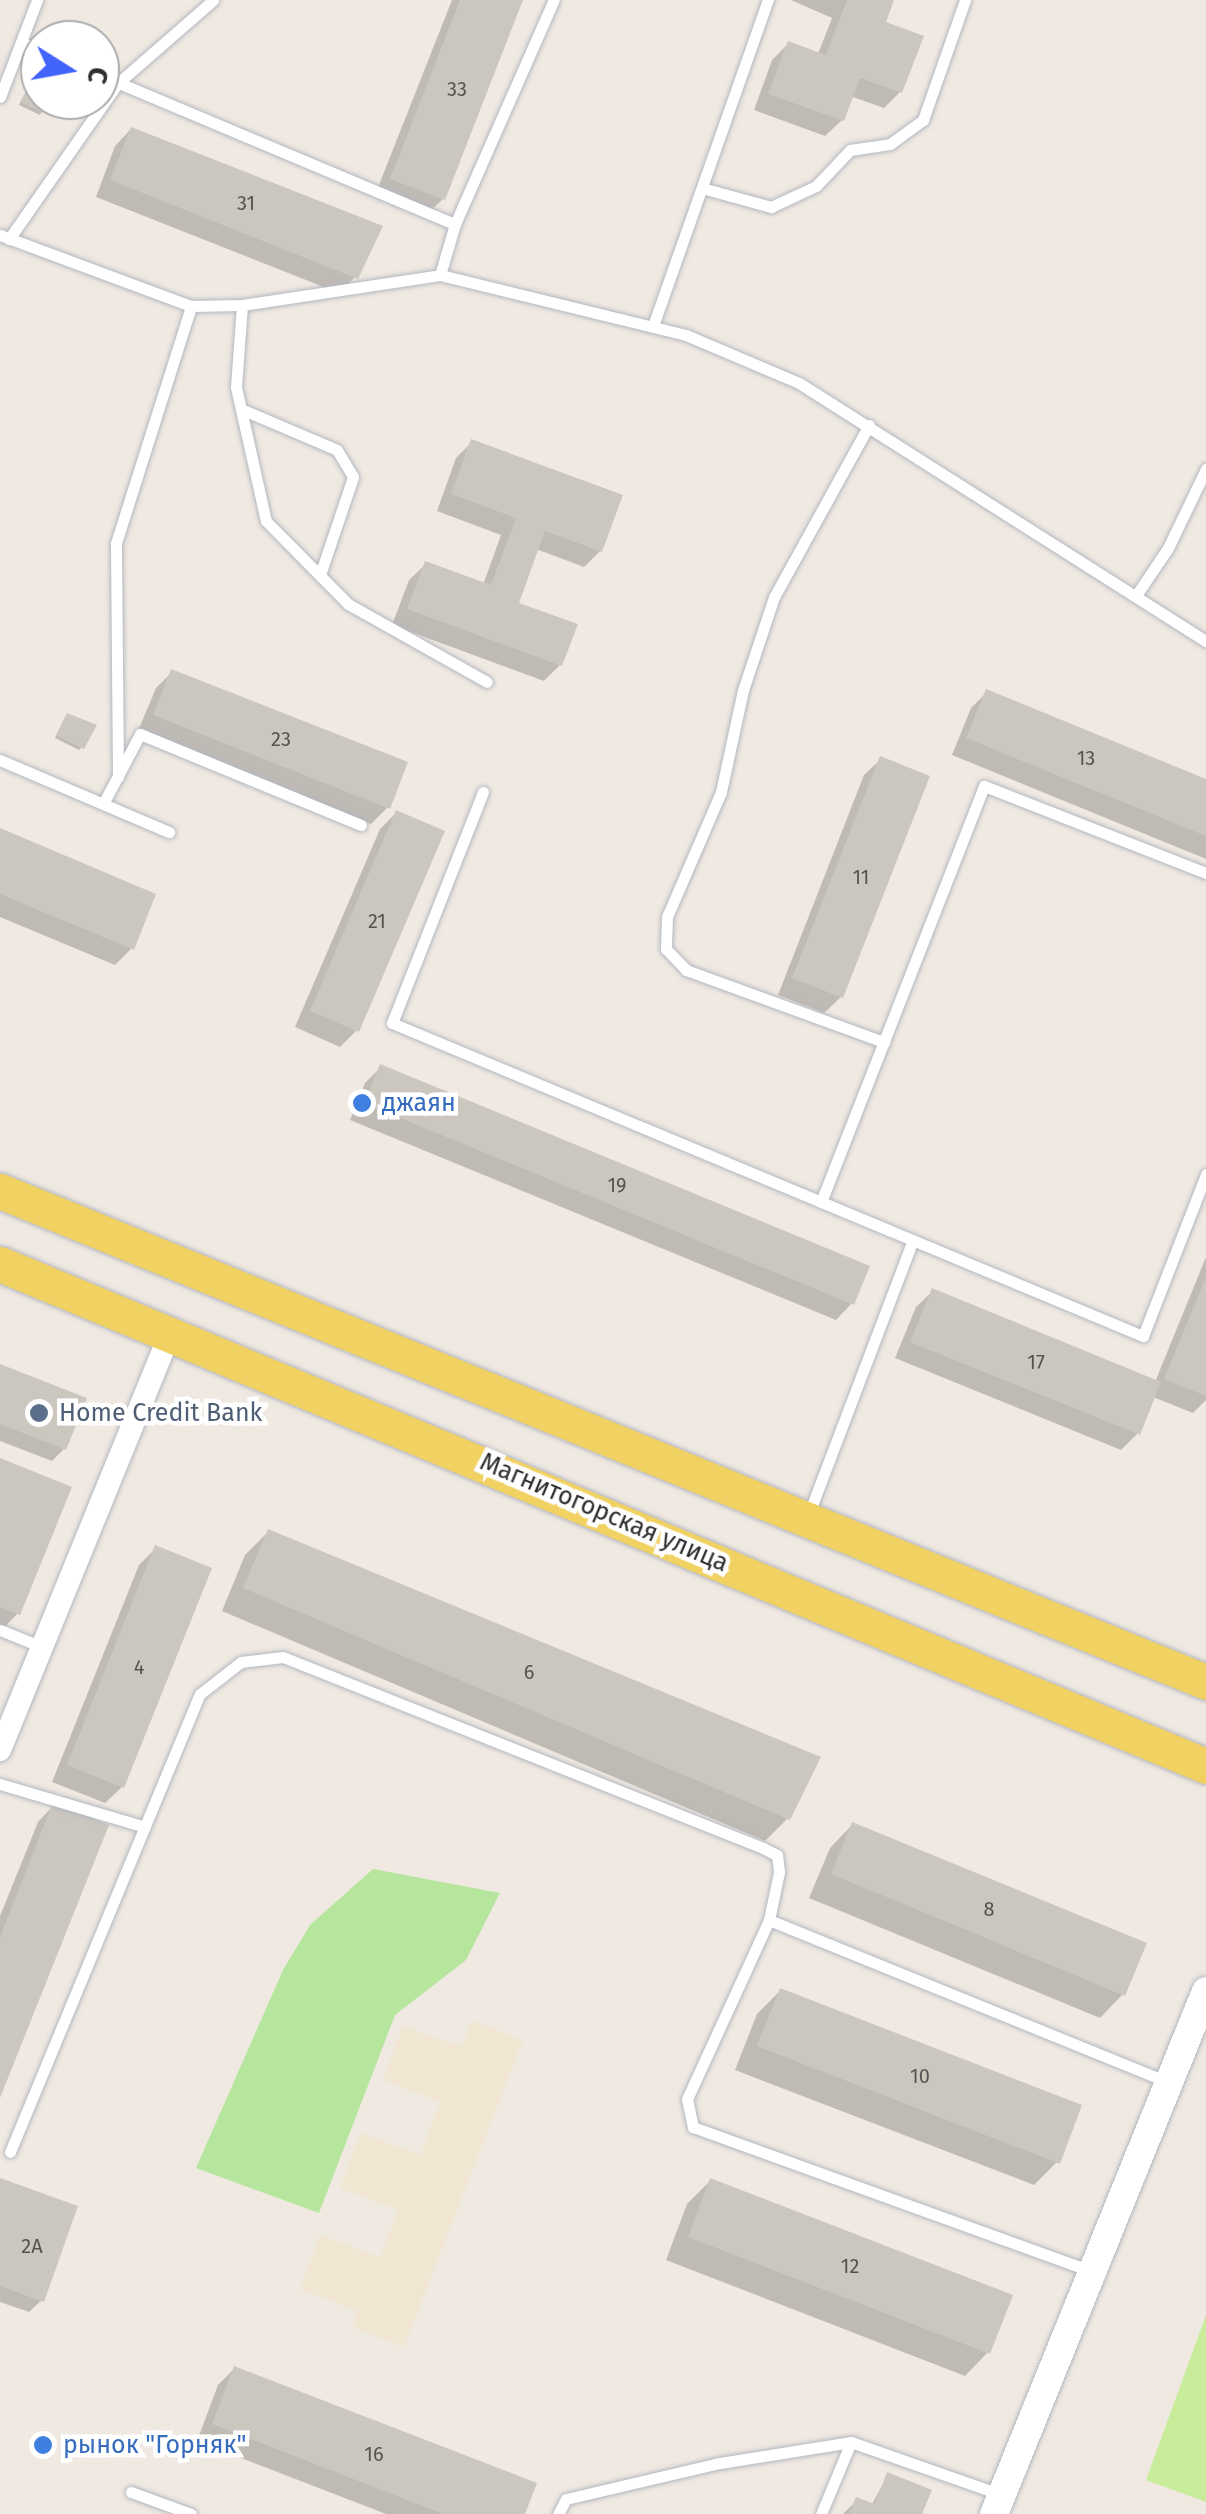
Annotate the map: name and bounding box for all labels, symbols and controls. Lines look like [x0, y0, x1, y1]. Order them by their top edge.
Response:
north arrow [20, 20, 120, 120]
text: С [80, 64, 116, 86]
house number: 33 [447, 77, 467, 101]
house number: 31 [237, 191, 255, 215]
house number: 23 [271, 727, 291, 751]
house number: 13 [1077, 746, 1095, 770]
house number: 11 [852, 865, 870, 889]
house number: 21 [368, 909, 386, 933]
place label: джаян [382, 1088, 456, 1118]
marker: джаян [351, 1092, 373, 1114]
house number: 19 [607, 1173, 627, 1197]
house number: 17 [1027, 1350, 1045, 1374]
place label: Home Credit Bank [59, 1398, 262, 1428]
marker: Home Credit Bank [28, 1402, 50, 1424]
street label: Магнитогорская улица [475, 1447, 733, 1579]
house number: 4 [134, 1655, 144, 1679]
house number: 6 [524, 1660, 534, 1684]
house number: 8 [983, 1897, 995, 1921]
house number: 10 [910, 2064, 930, 2088]
house number: 2А [21, 2234, 43, 2258]
house number: 12 [841, 2254, 859, 2278]
place label: рынок "Горняк" [63, 2430, 246, 2460]
marker: рынок "Горняк" [32, 2434, 54, 2456]
house number: 16 [364, 2442, 384, 2466]

